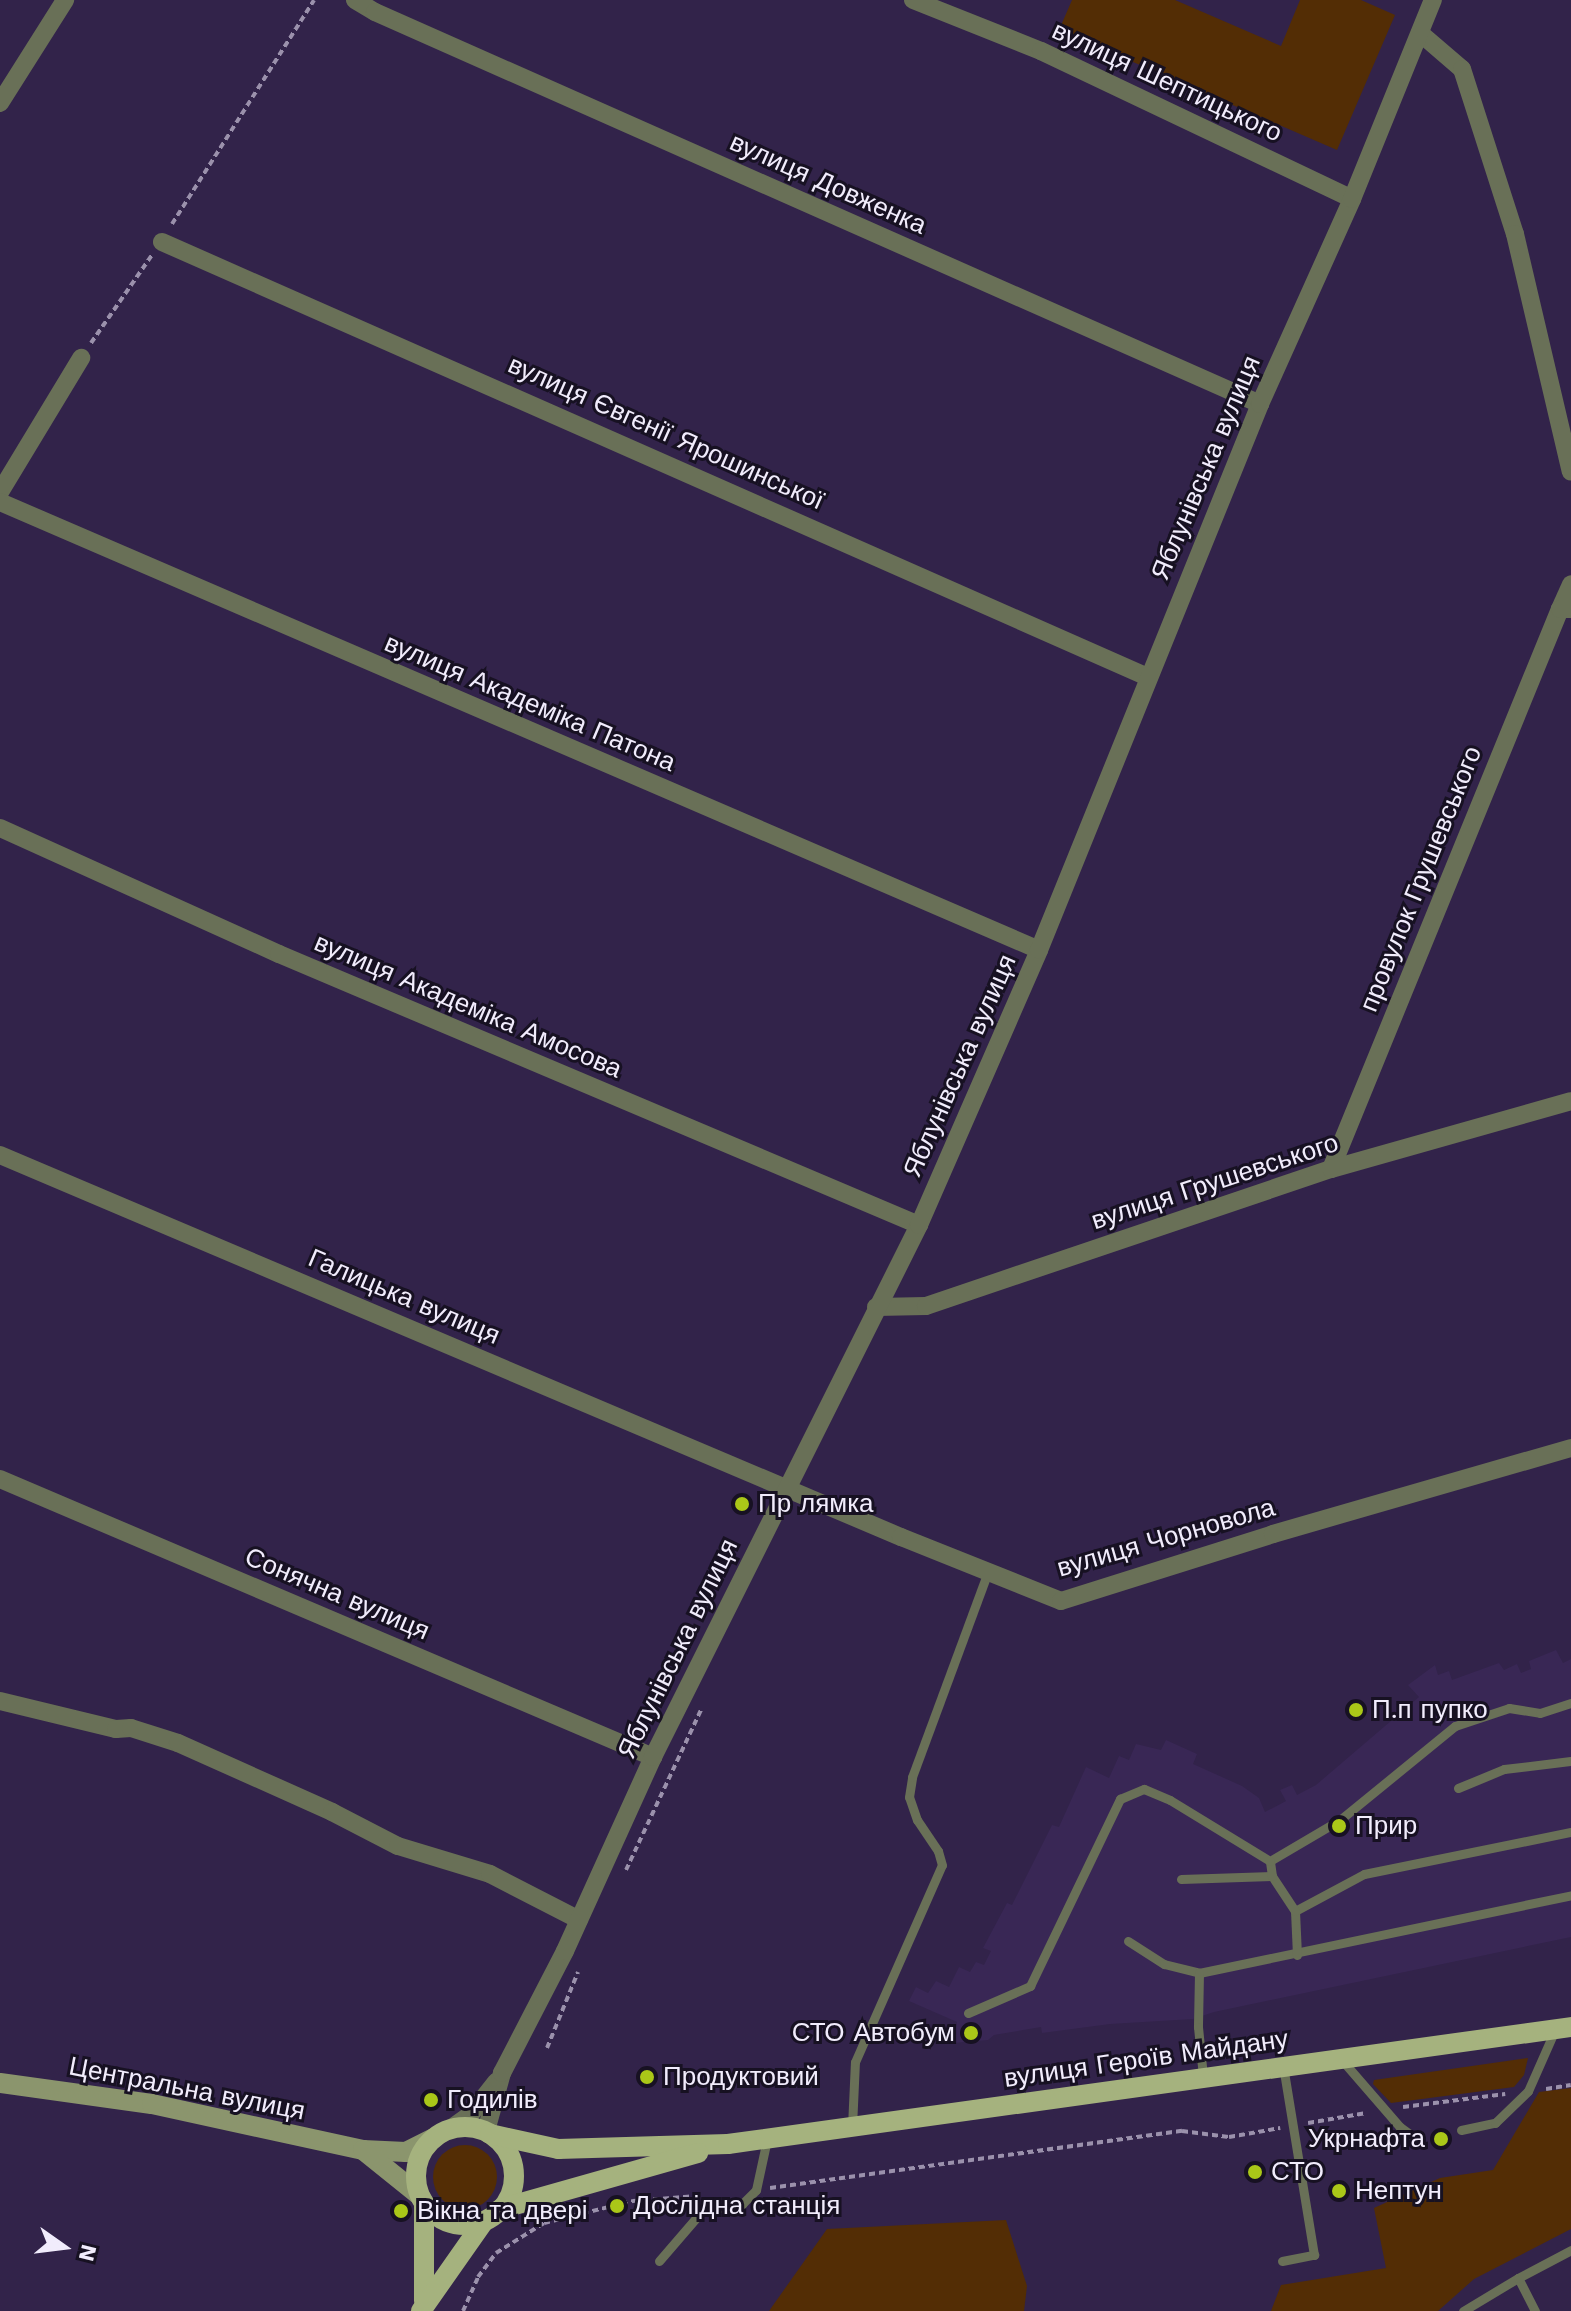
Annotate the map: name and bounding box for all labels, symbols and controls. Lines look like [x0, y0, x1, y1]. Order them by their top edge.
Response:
street label: вулиця Шептицького [1047, 15, 1287, 149]
street label: вулиця Довженка [725, 127, 931, 241]
street label: вулиця Євгенії Ярошинської [503, 349, 829, 517]
street label: Яблунівська вулиця [1145, 351, 1267, 585]
street label: вулиця Академіка Патона [380, 627, 680, 779]
street label: провулок Грушевського [1353, 742, 1489, 1016]
street label: вулиця Академіка Амосова [310, 927, 626, 1085]
street label: Яблунівська вулиця [897, 950, 1023, 1182]
street label: вулиця Грушевського [1088, 1127, 1342, 1237]
street label: Галицька вулиця [304, 1243, 504, 1351]
place label: Пр лямка [758, 1488, 874, 1520]
street label: вулиця Чорновола [1053, 1492, 1279, 1584]
marker: Пр лямка [733, 1495, 751, 1513]
street label: Яблунівська вулиця [611, 1534, 745, 1764]
street label: Сонячна вулиця [240, 1541, 434, 1647]
place label: П.п пупко [1372, 1694, 1488, 1726]
marker: П.п пупко [1347, 1701, 1365, 1719]
place label: Прир [1355, 1810, 1417, 1842]
marker: Прир [1330, 1817, 1348, 1835]
place label: СТО Автобум [792, 2017, 955, 2049]
marker: СТО Автобум [962, 2024, 980, 2042]
street label: вулиця Героїв Майдану [1002, 2024, 1290, 2094]
street label: Центральна вулиця [66, 2051, 308, 2127]
place label: Продуктовий [663, 2061, 819, 2093]
marker: Продуктовий [638, 2068, 656, 2086]
place label: Годилів [447, 2084, 538, 2116]
marker: Годилів [422, 2091, 440, 2109]
place label: Укрнафта [1308, 2123, 1425, 2155]
marker: Укрнафта [1432, 2130, 1450, 2148]
place label: СТО [1271, 2156, 1324, 2188]
marker: СТО [1246, 2163, 1264, 2181]
place label: Нептун [1355, 2175, 1442, 2207]
marker: Нептун [1330, 2182, 1348, 2200]
place label: Дослідна станція [633, 2190, 840, 2222]
place label: Вікна та двері [417, 2195, 588, 2227]
marker: Дослідна станція [608, 2197, 626, 2215]
marker: Вікна та двері [392, 2202, 410, 2220]
north arrow [24, 2207, 104, 2287]
text: N [74, 2242, 102, 2264]

